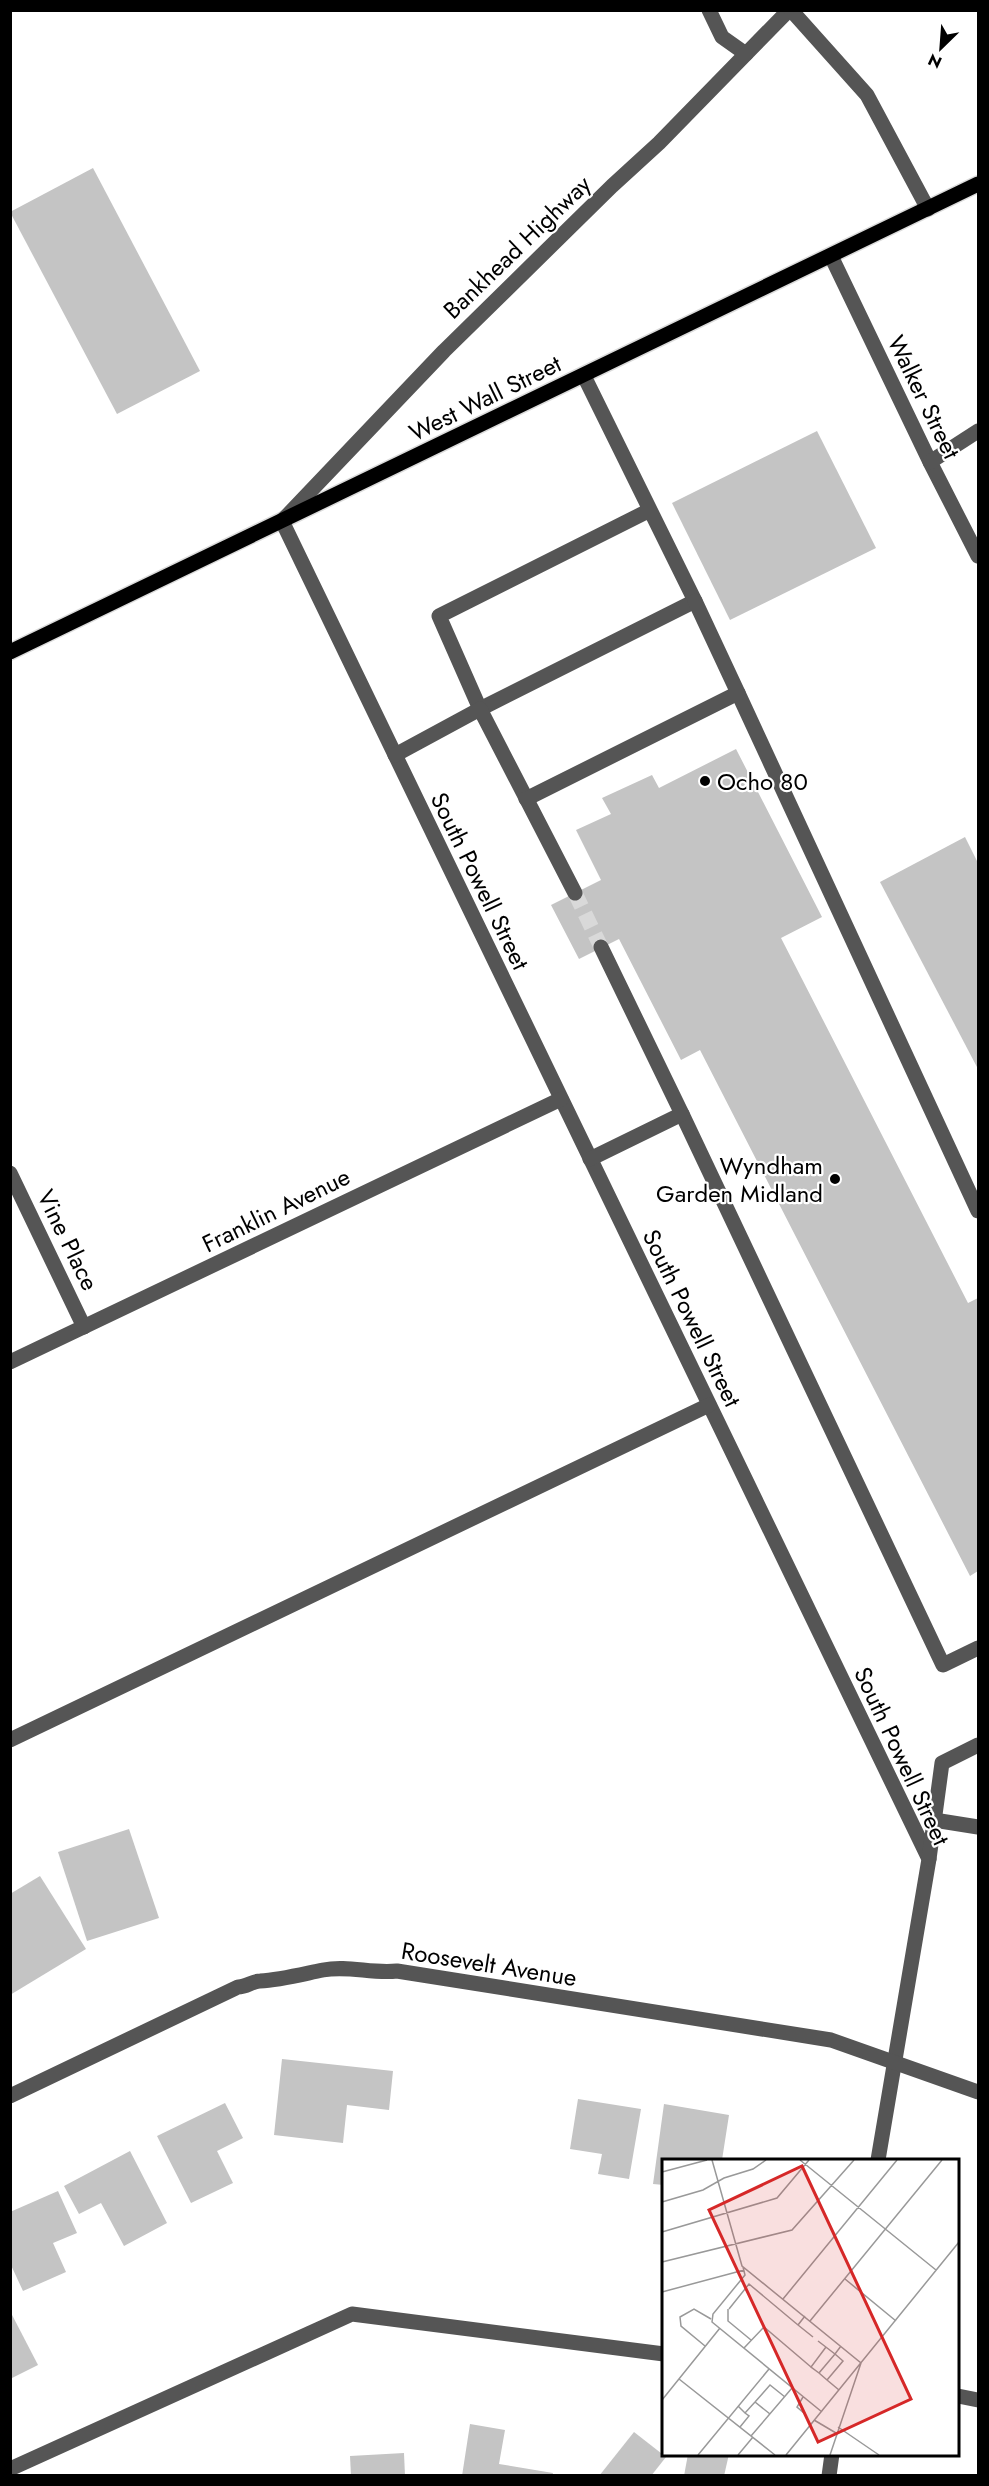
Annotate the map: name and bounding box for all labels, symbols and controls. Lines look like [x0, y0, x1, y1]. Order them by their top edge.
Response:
north arrow [911, 18, 971, 78]
text: N [924, 48, 945, 74]
street label: Bankhead Highway [435, 167, 599, 327]
street label: Walker Street [879, 329, 969, 465]
street label: West Wall Street [403, 346, 567, 450]
place label: Ocho 80 [717, 764, 808, 799]
marker: Ocho 80 [698, 774, 712, 788]
street label: South Powell Street [422, 786, 538, 976]
place label: Wyndham Garden Midland [656, 1148, 823, 1211]
street label: Franklin Avenue [196, 1159, 356, 1261]
marker: Wyndham Garden Midland [828, 1172, 842, 1186]
street label: Vine Place [29, 1184, 107, 1296]
street label: South Powell Street [634, 1223, 750, 1413]
street label: South Powell Street [845, 1661, 959, 1851]
street label: Roosevelt Avenue [399, 1933, 579, 1995]
inset map [662, 2159, 959, 2456]

